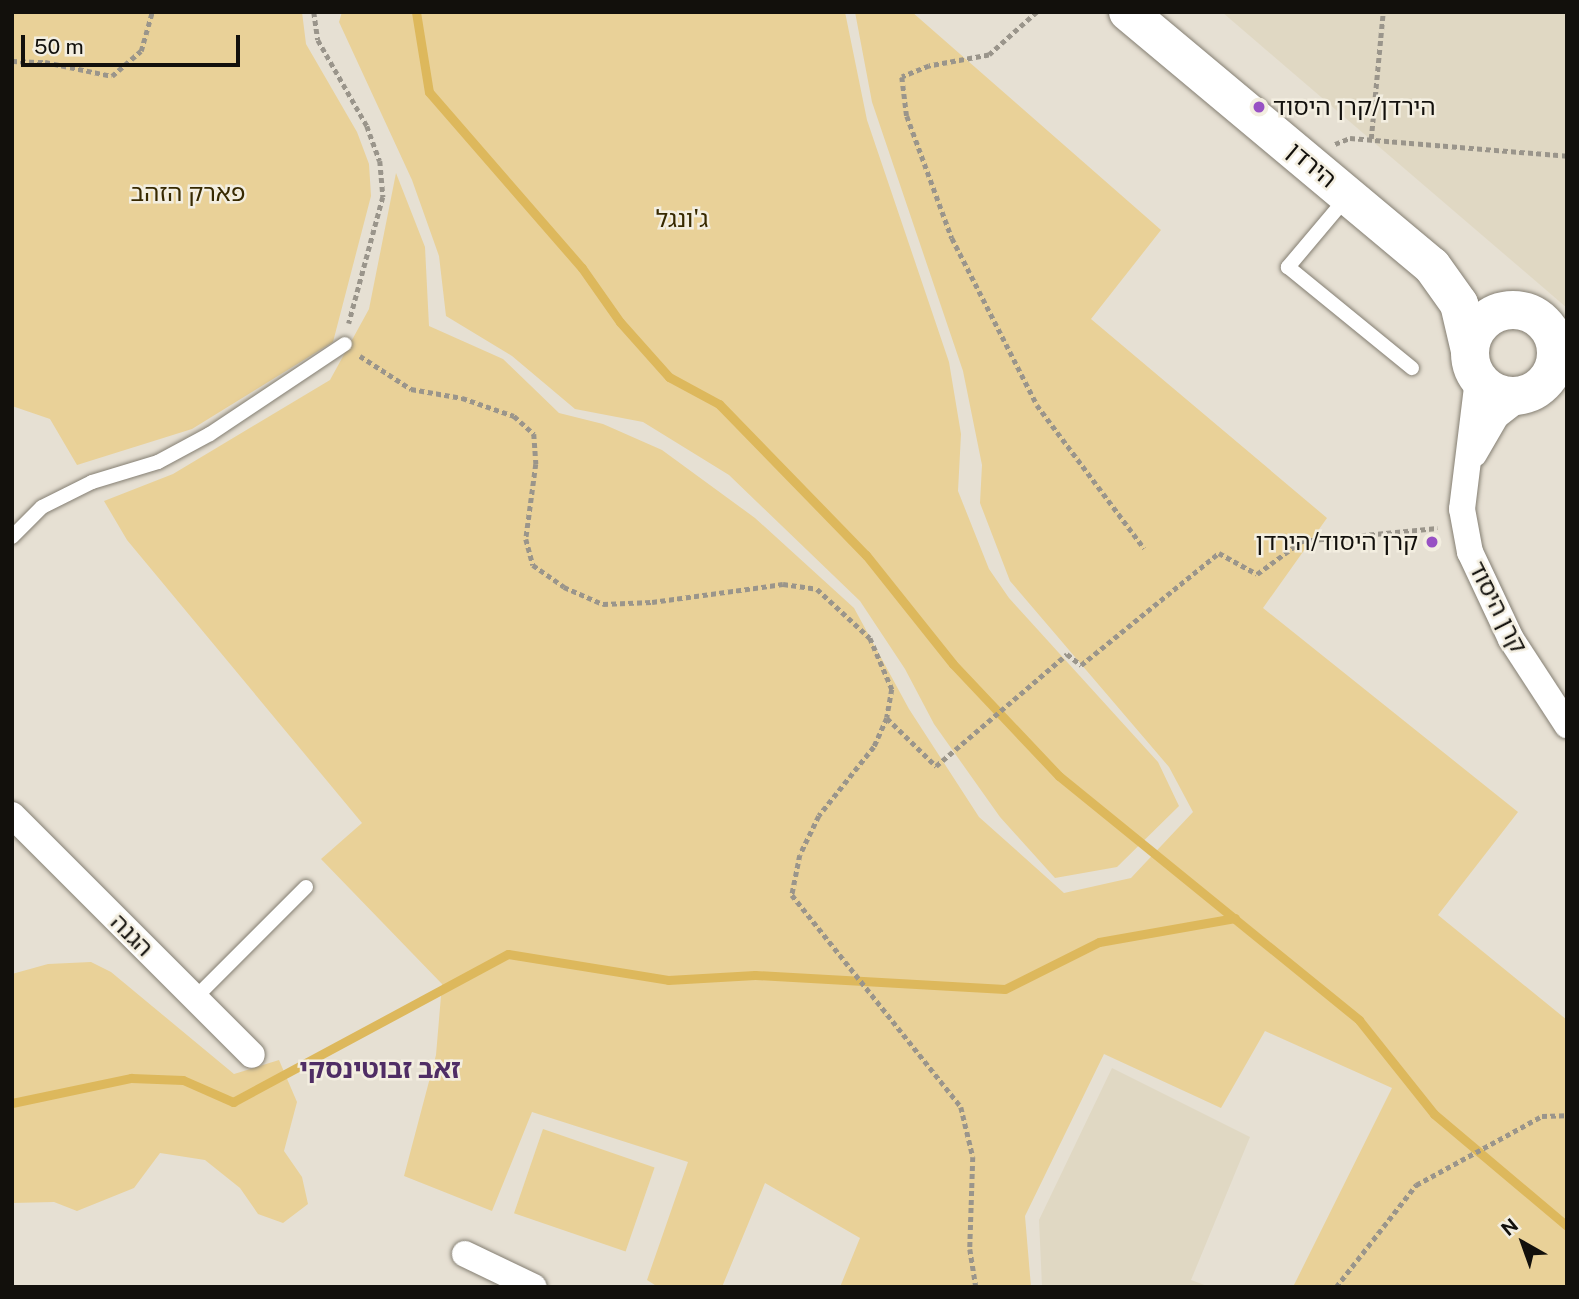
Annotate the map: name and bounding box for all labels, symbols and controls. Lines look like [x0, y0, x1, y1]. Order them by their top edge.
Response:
scale bar [24, 21, 243, 65]
text: 50 m [34, 34, 84, 59]
place label: הירדן/קרן היסוד [1273, 93, 1435, 121]
marker: הירדן/קרן היסוד [1251, 99, 1267, 115]
street label: הירדן [1282, 136, 1342, 194]
park label: פארק הזהב [131, 179, 245, 207]
park label: ג'ונגל [656, 205, 708, 233]
place label: קרן היסוד/הירדן [1256, 528, 1418, 556]
marker: קרן היסוד/הירדן [1424, 534, 1440, 550]
street label: קרן היסוד [1463, 556, 1533, 658]
street label: הגנה [105, 908, 159, 962]
district label: זאב זבוטינסקי [299, 1053, 461, 1085]
north arrow [1488, 1208, 1558, 1278]
text: N [1497, 1214, 1522, 1240]

